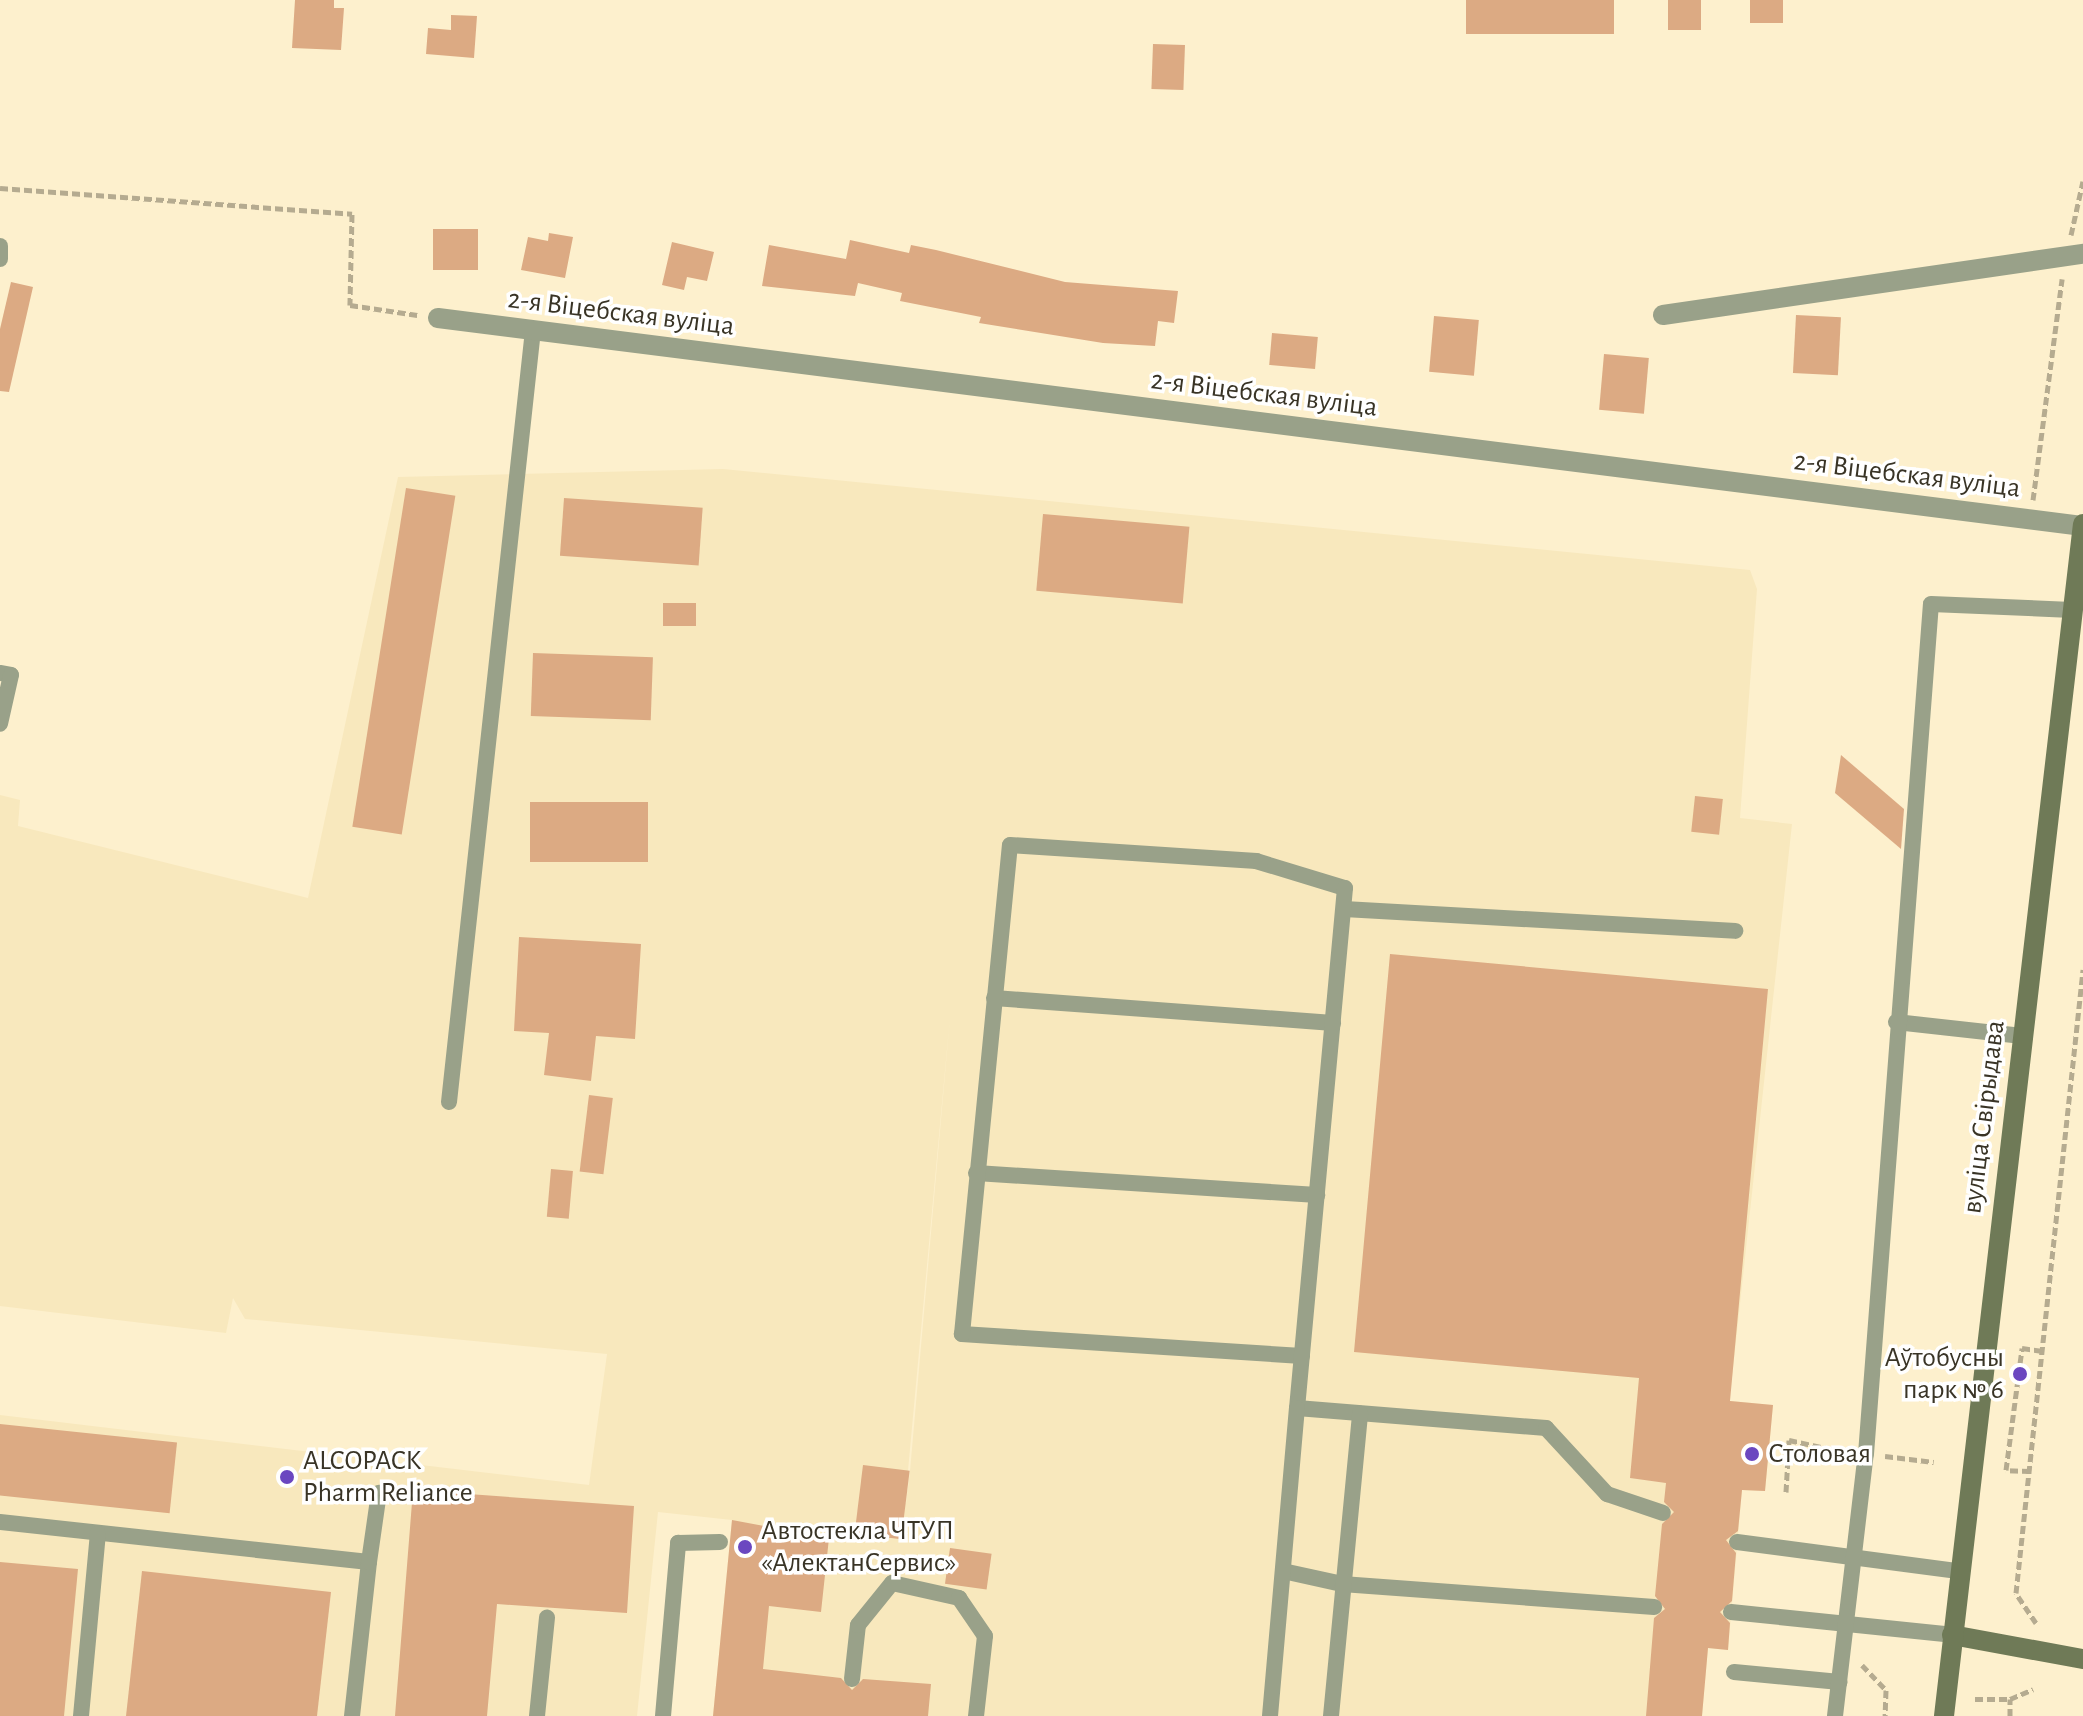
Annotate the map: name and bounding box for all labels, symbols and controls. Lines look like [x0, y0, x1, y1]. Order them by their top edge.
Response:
street label: 2-я Віцебская вуліца [506, 282, 736, 344]
street label: 2-я Віцебская вуліца [1149, 363, 1379, 425]
street label: 2-я Віцебская вуліца [1792, 444, 2022, 506]
street label: вуліца Свірыдава [1955, 1018, 2013, 1216]
place label: Аўтобусны парк № 6 [1885, 1341, 2004, 1407]
marker: Аўтобусны парк № 6 [2011, 1365, 2029, 1383]
place label: Столовая [1768, 1437, 1871, 1471]
place label: ALCOPACK Pharm Reliance [303, 1444, 473, 1510]
marker: Столовая [1743, 1445, 1761, 1463]
marker: ALCOPACK Pharm Reliance [278, 1468, 296, 1486]
place label: Автостекла ЧТУП «АлектанСервис» [761, 1514, 956, 1580]
marker: Автостекла ЧТУП «АлектанСервис» [736, 1538, 754, 1556]

